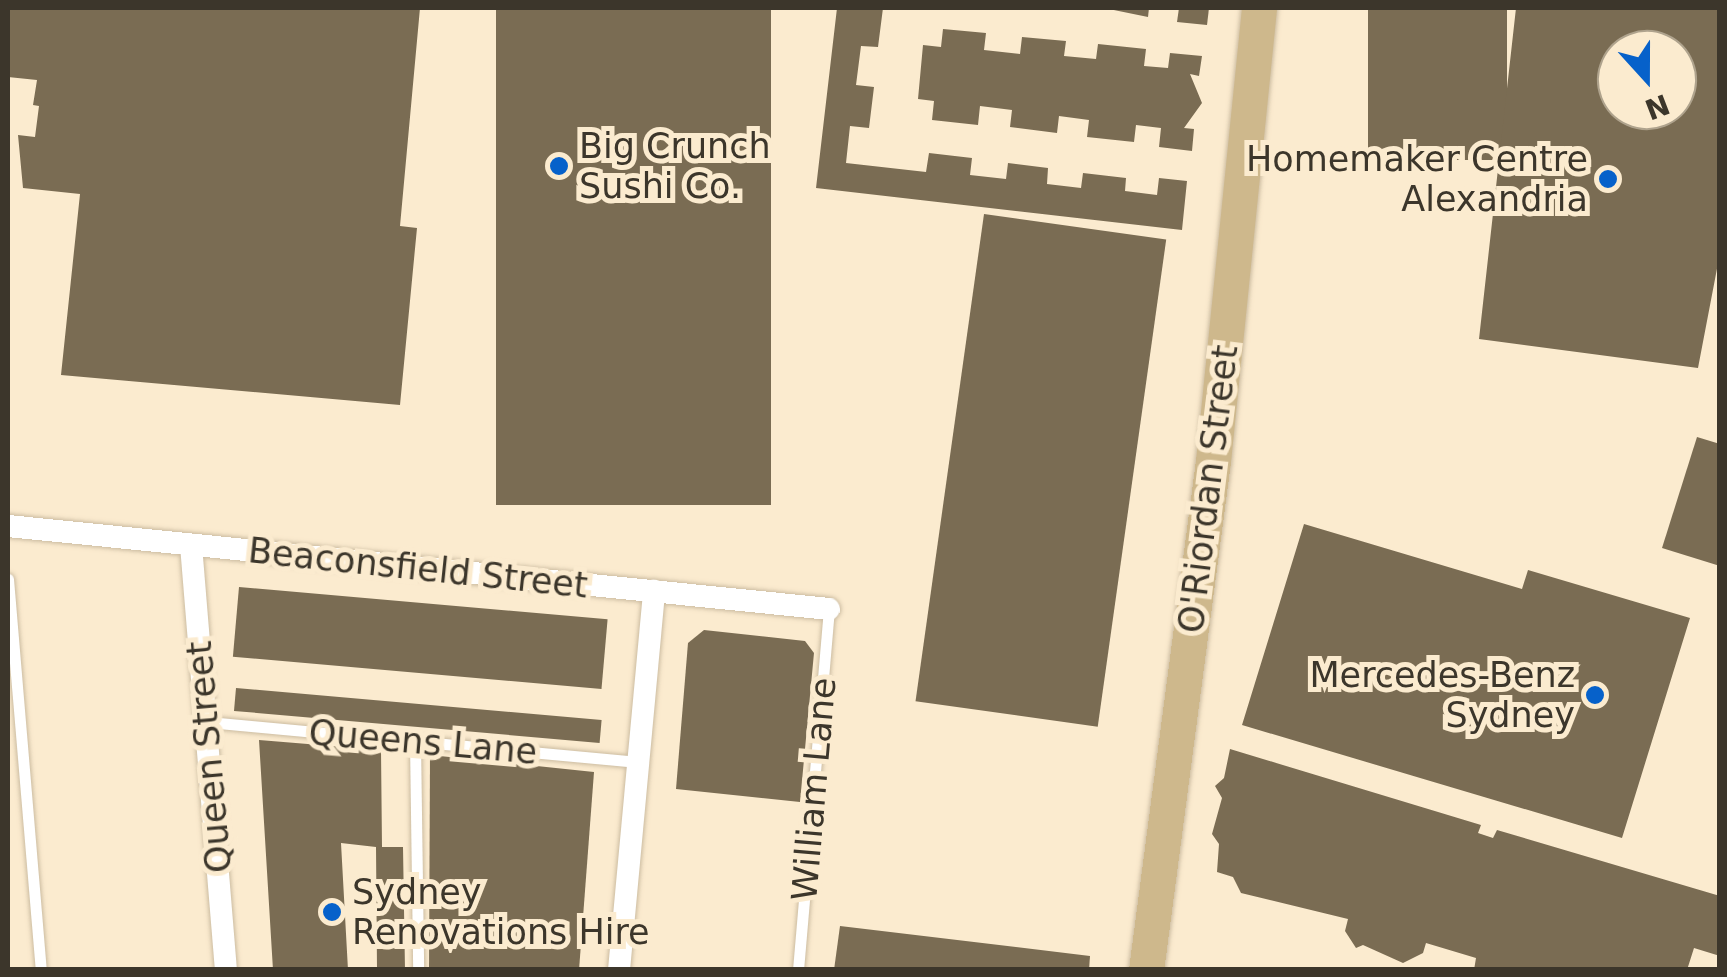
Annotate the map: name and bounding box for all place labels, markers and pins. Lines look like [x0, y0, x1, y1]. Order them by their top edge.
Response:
place label: Big Crunch Sushi Co. [579, 125, 771, 207]
place label: Homemaker Centre Alexandria [1246, 138, 1588, 220]
marker: Big Crunch Sushi Co. [548, 155, 570, 177]
marker: Homemaker Centre Alexandria [1597, 168, 1619, 190]
place label: Mercedes-Benz Sydney [1309, 654, 1575, 736]
marker: Mercedes-Benz Sydney [1584, 684, 1606, 706]
place label: Sydney Renovations Hire [352, 871, 650, 953]
marker: Sydney Renovations Hire [321, 901, 343, 923]

